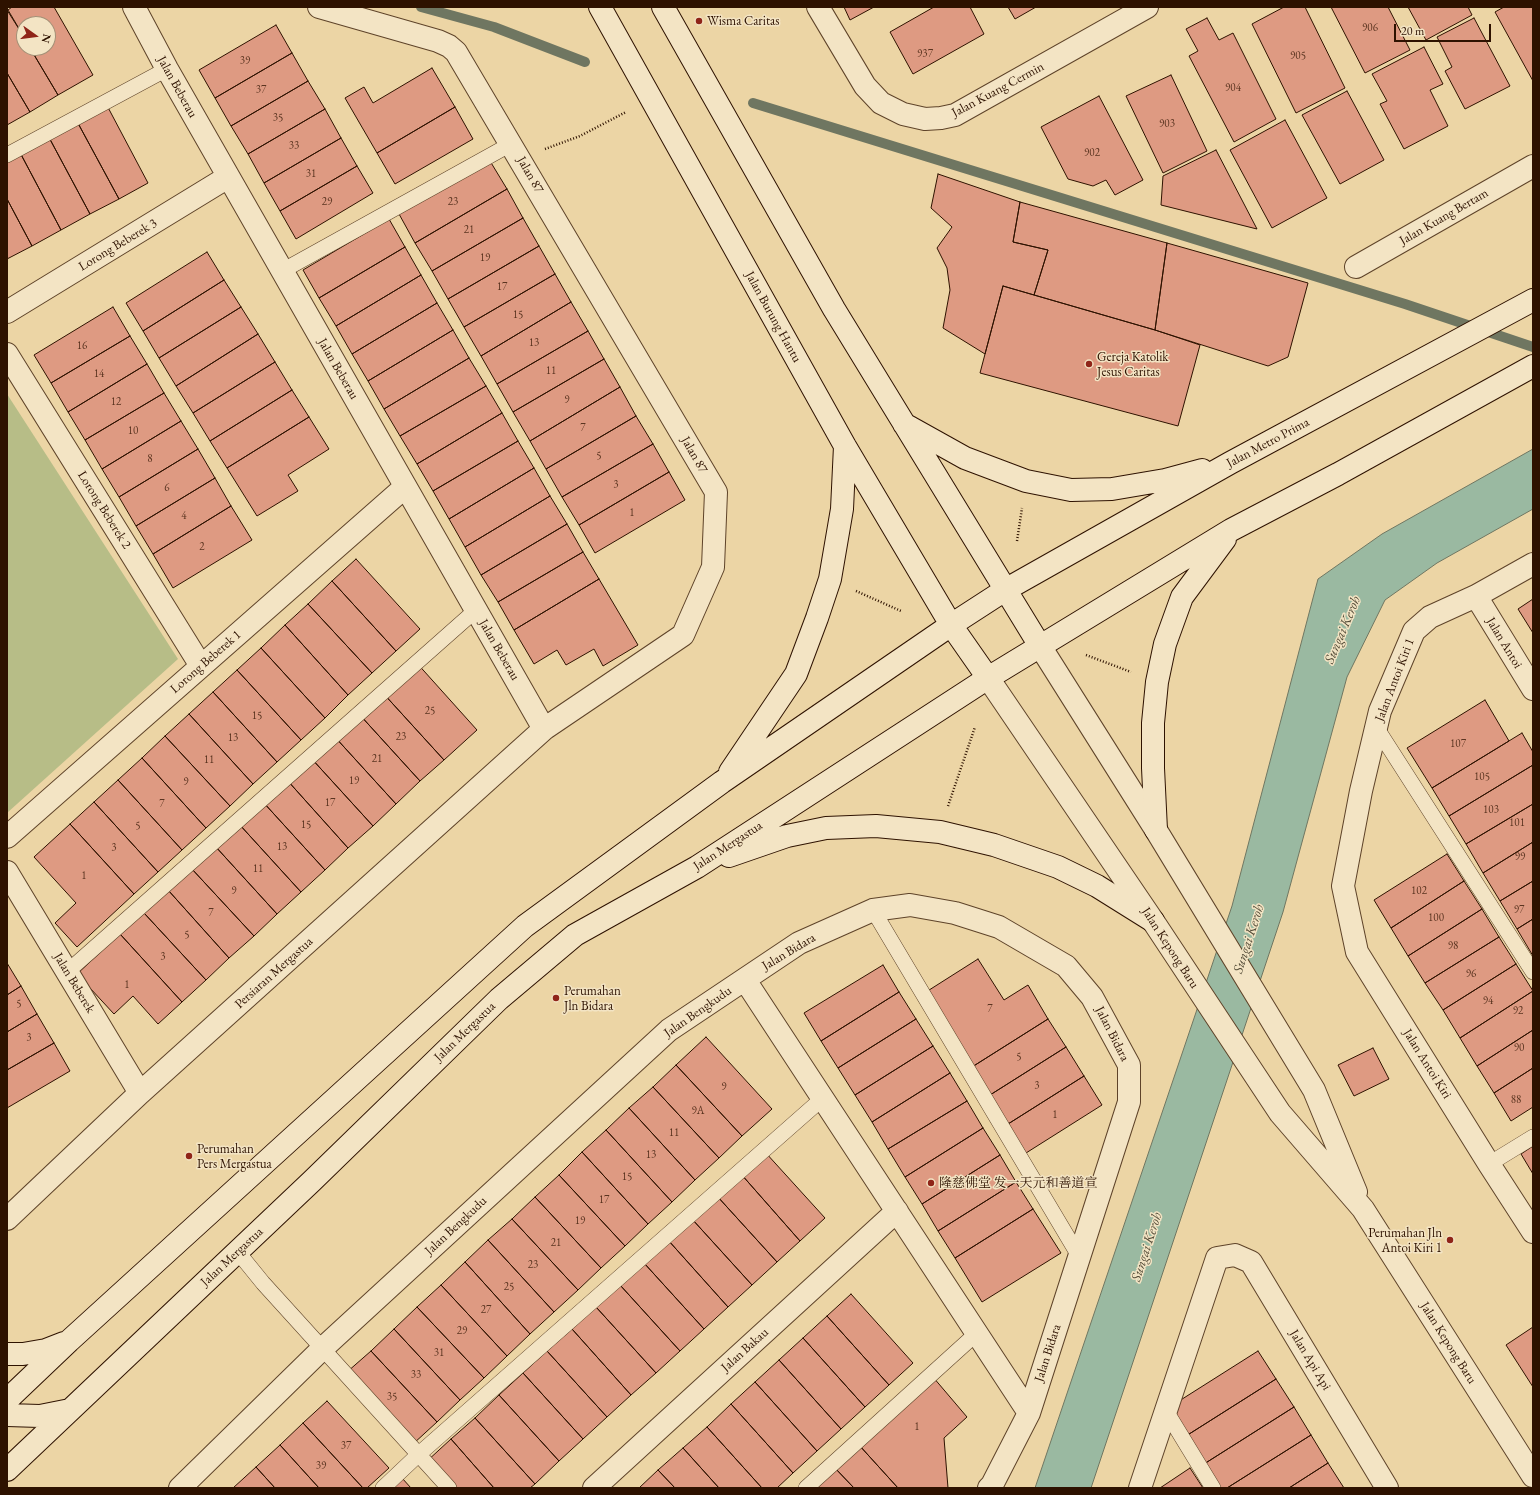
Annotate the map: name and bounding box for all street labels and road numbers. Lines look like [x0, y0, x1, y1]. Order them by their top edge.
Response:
street label: Jalan Beberau [154, 53, 200, 121]
street label: Jalan Kuang Cermin [949, 59, 1047, 121]
street label: Jalan 87 [513, 154, 547, 196]
street label: Jalan Kuang Bertam [1397, 185, 1491, 249]
street label: Lorong Beberek 3 [76, 215, 160, 275]
street label: Jalan Burung Hantu [742, 269, 804, 365]
street label: Jalan Beberau [314, 336, 362, 402]
street label: Jalan Metro Prima [1224, 415, 1312, 471]
street label: Jalan 87 [677, 434, 711, 476]
street label: Lorong Beberek 2 [74, 468, 134, 552]
street label: Jalan Antoi [1483, 615, 1525, 671]
street label: Jalan Beberau [475, 617, 523, 683]
street label: Lorong Beberek 1 [167, 627, 245, 697]
street label: Jalan Antoi Kiri 1 [1372, 636, 1418, 724]
street label: Jalan Mergastua [690, 818, 766, 874]
street label: Jalan Kepong Baru [1138, 904, 1202, 992]
street label: Jalan Bidara [759, 930, 819, 974]
street label: Persiaran Mergastua [232, 934, 316, 1012]
street label: Jalan Beberek [50, 950, 98, 1016]
street label: Jalan Bengkudu [661, 983, 735, 1041]
street label: Jalan Mergastua [431, 999, 499, 1065]
street label: Jalan Bidara [1092, 1004, 1132, 1064]
street label: Jalan Antoi Kiri [1399, 1026, 1455, 1102]
street label: Jalan Bengkudu [422, 1193, 490, 1259]
street label: Jalan Mergastua [198, 1224, 266, 1290]
street label: Jalan Kepong Baru [1417, 1299, 1479, 1387]
street label: Jalan Bidara [1031, 1322, 1065, 1384]
street label: Jalan Bakau [718, 1325, 772, 1375]
street label: Jalan Api Api [1286, 1327, 1334, 1393]

